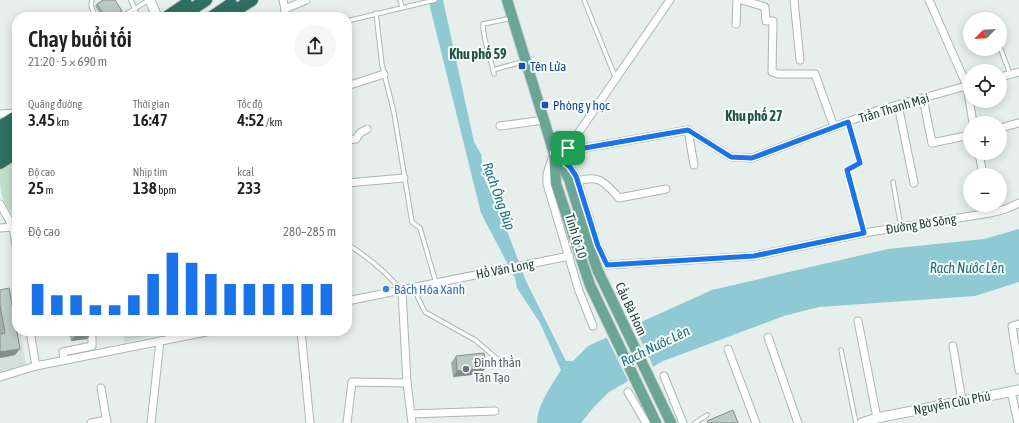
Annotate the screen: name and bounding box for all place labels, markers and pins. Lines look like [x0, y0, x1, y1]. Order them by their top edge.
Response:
place label: Tên Lửa [530, 59, 566, 74]
marker: Tên Lửa [517, 61, 527, 71]
place label: Phòng y học [553, 98, 610, 113]
marker: Phòng y học [540, 100, 550, 110]
pin [551, 131, 585, 165]
place label: Bách Hóa Xanh [394, 282, 465, 297]
marker: Bách Hóa Xanh [381, 284, 391, 294]
place label: Đình thần Tân Tạo [474, 355, 521, 385]
marker: Đình thần Tân Tạo [461, 364, 471, 374]

